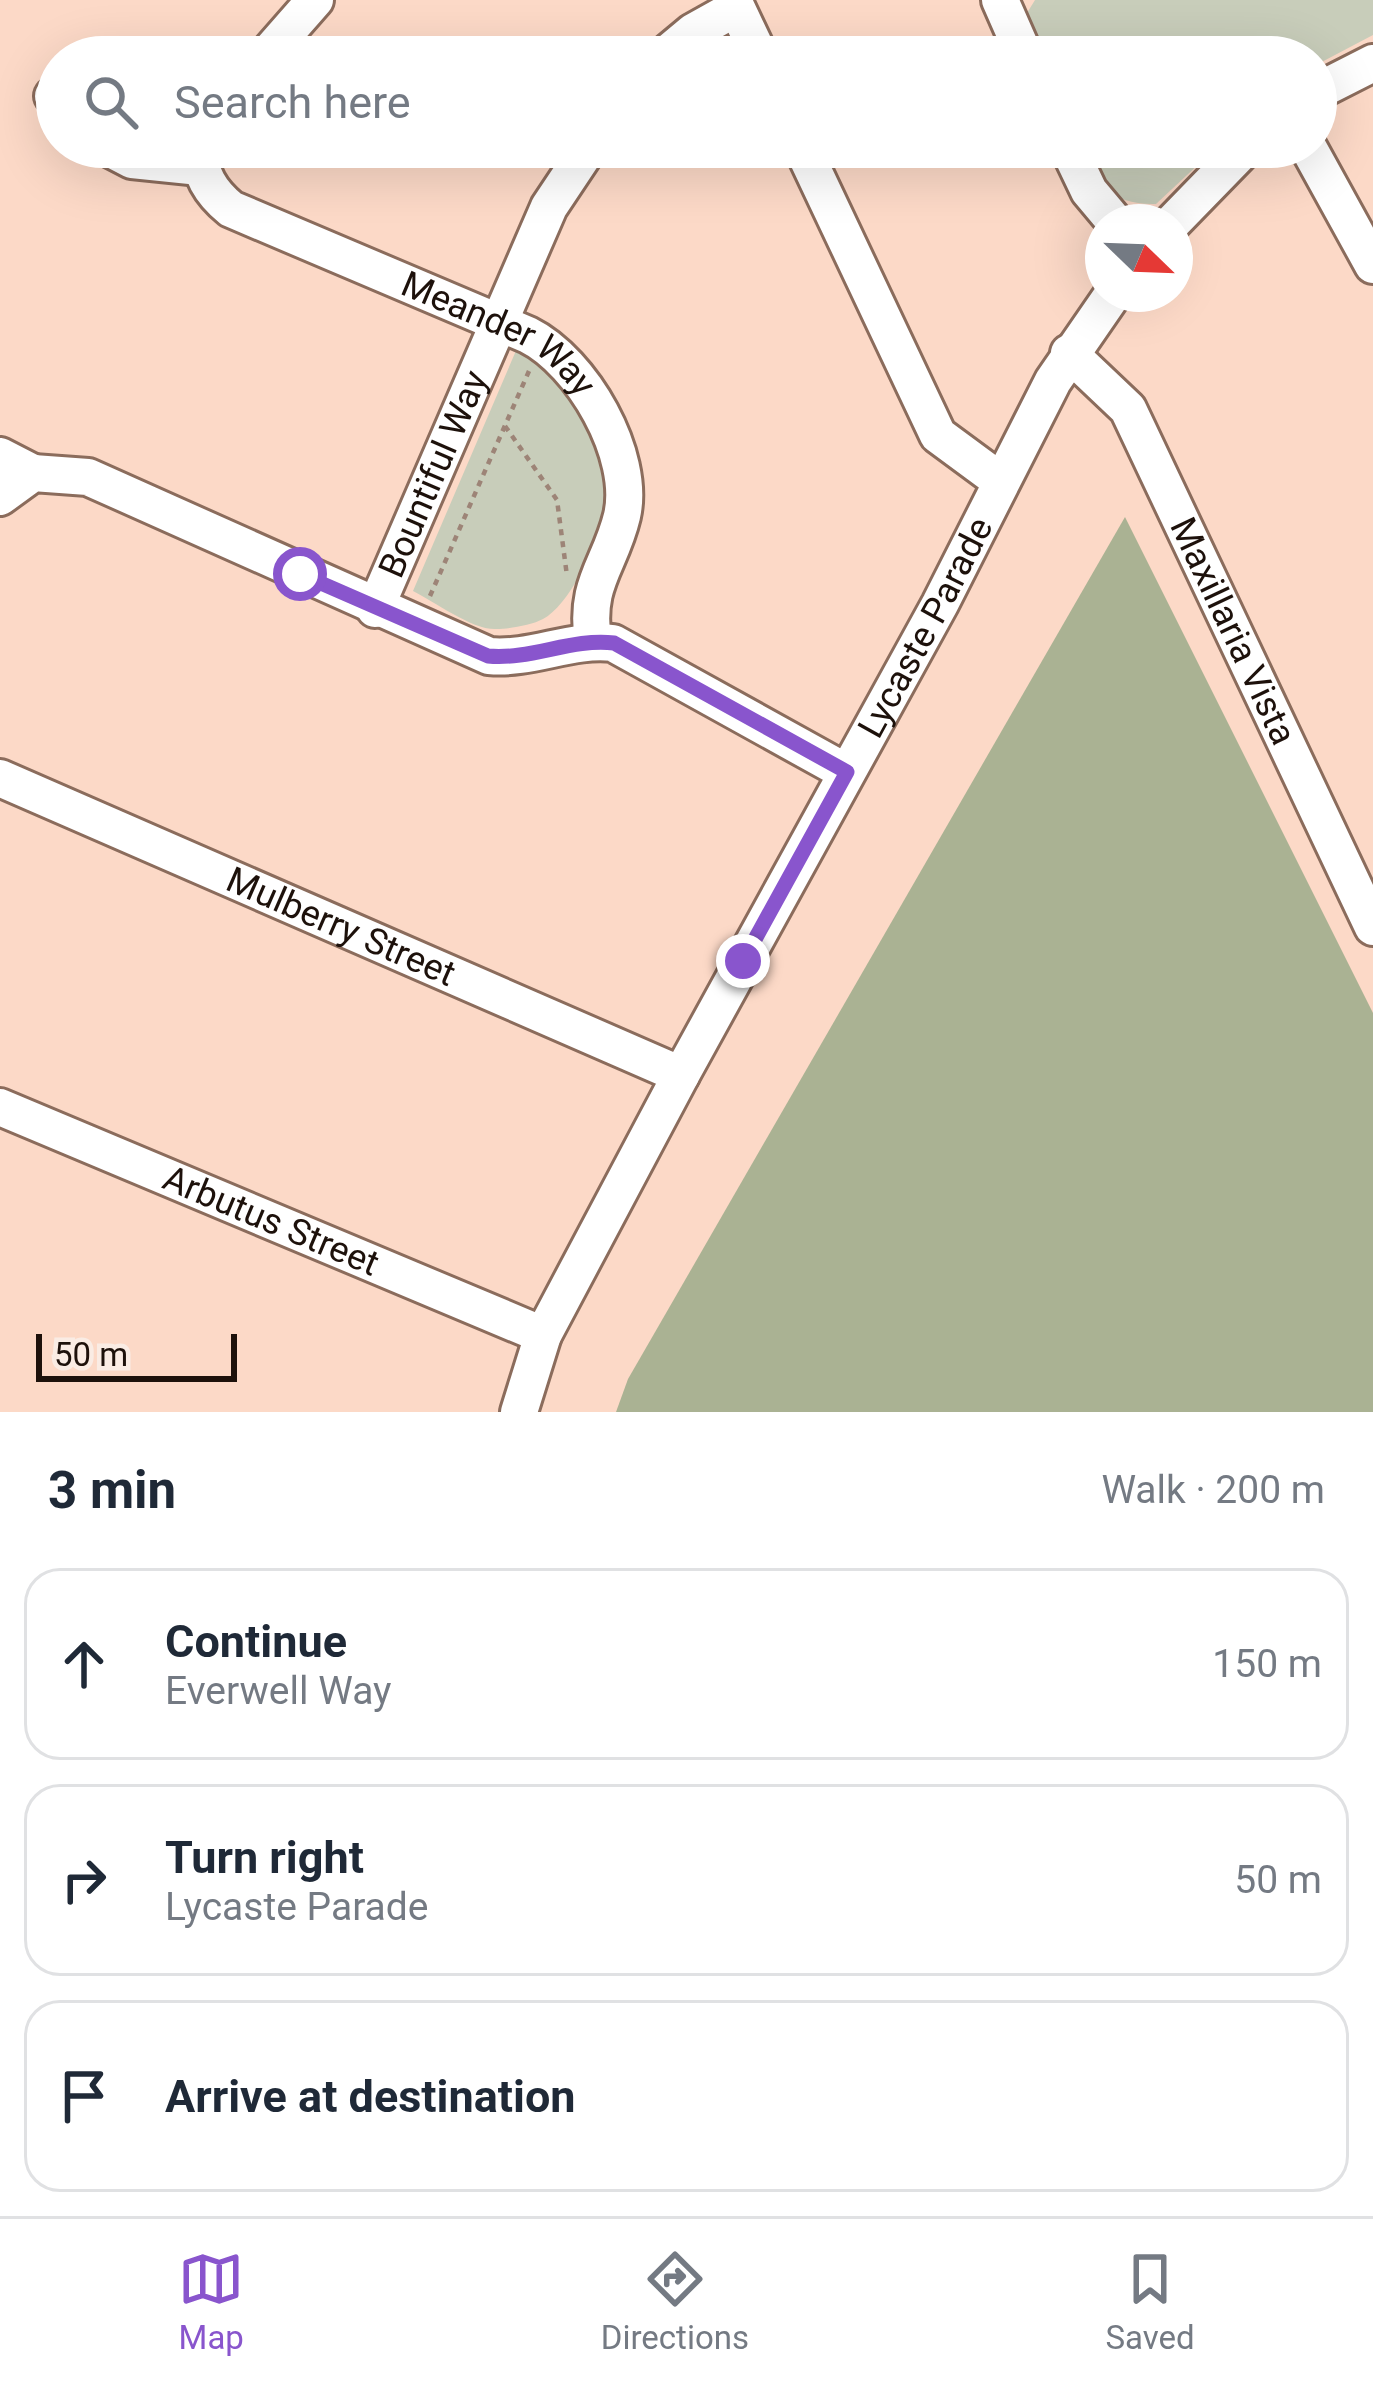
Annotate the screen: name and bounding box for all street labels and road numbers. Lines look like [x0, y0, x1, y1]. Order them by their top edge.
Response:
street label: Meander Way [395, 263, 605, 404]
street label: Bountiful Way [370, 364, 497, 584]
street label: Lycaste Parade [850, 511, 1001, 745]
street label: Maxillaria Vista [1161, 511, 1305, 751]
street label: Mulberry Street [220, 858, 462, 995]
street label: Arbutus Street [157, 1157, 385, 1285]

